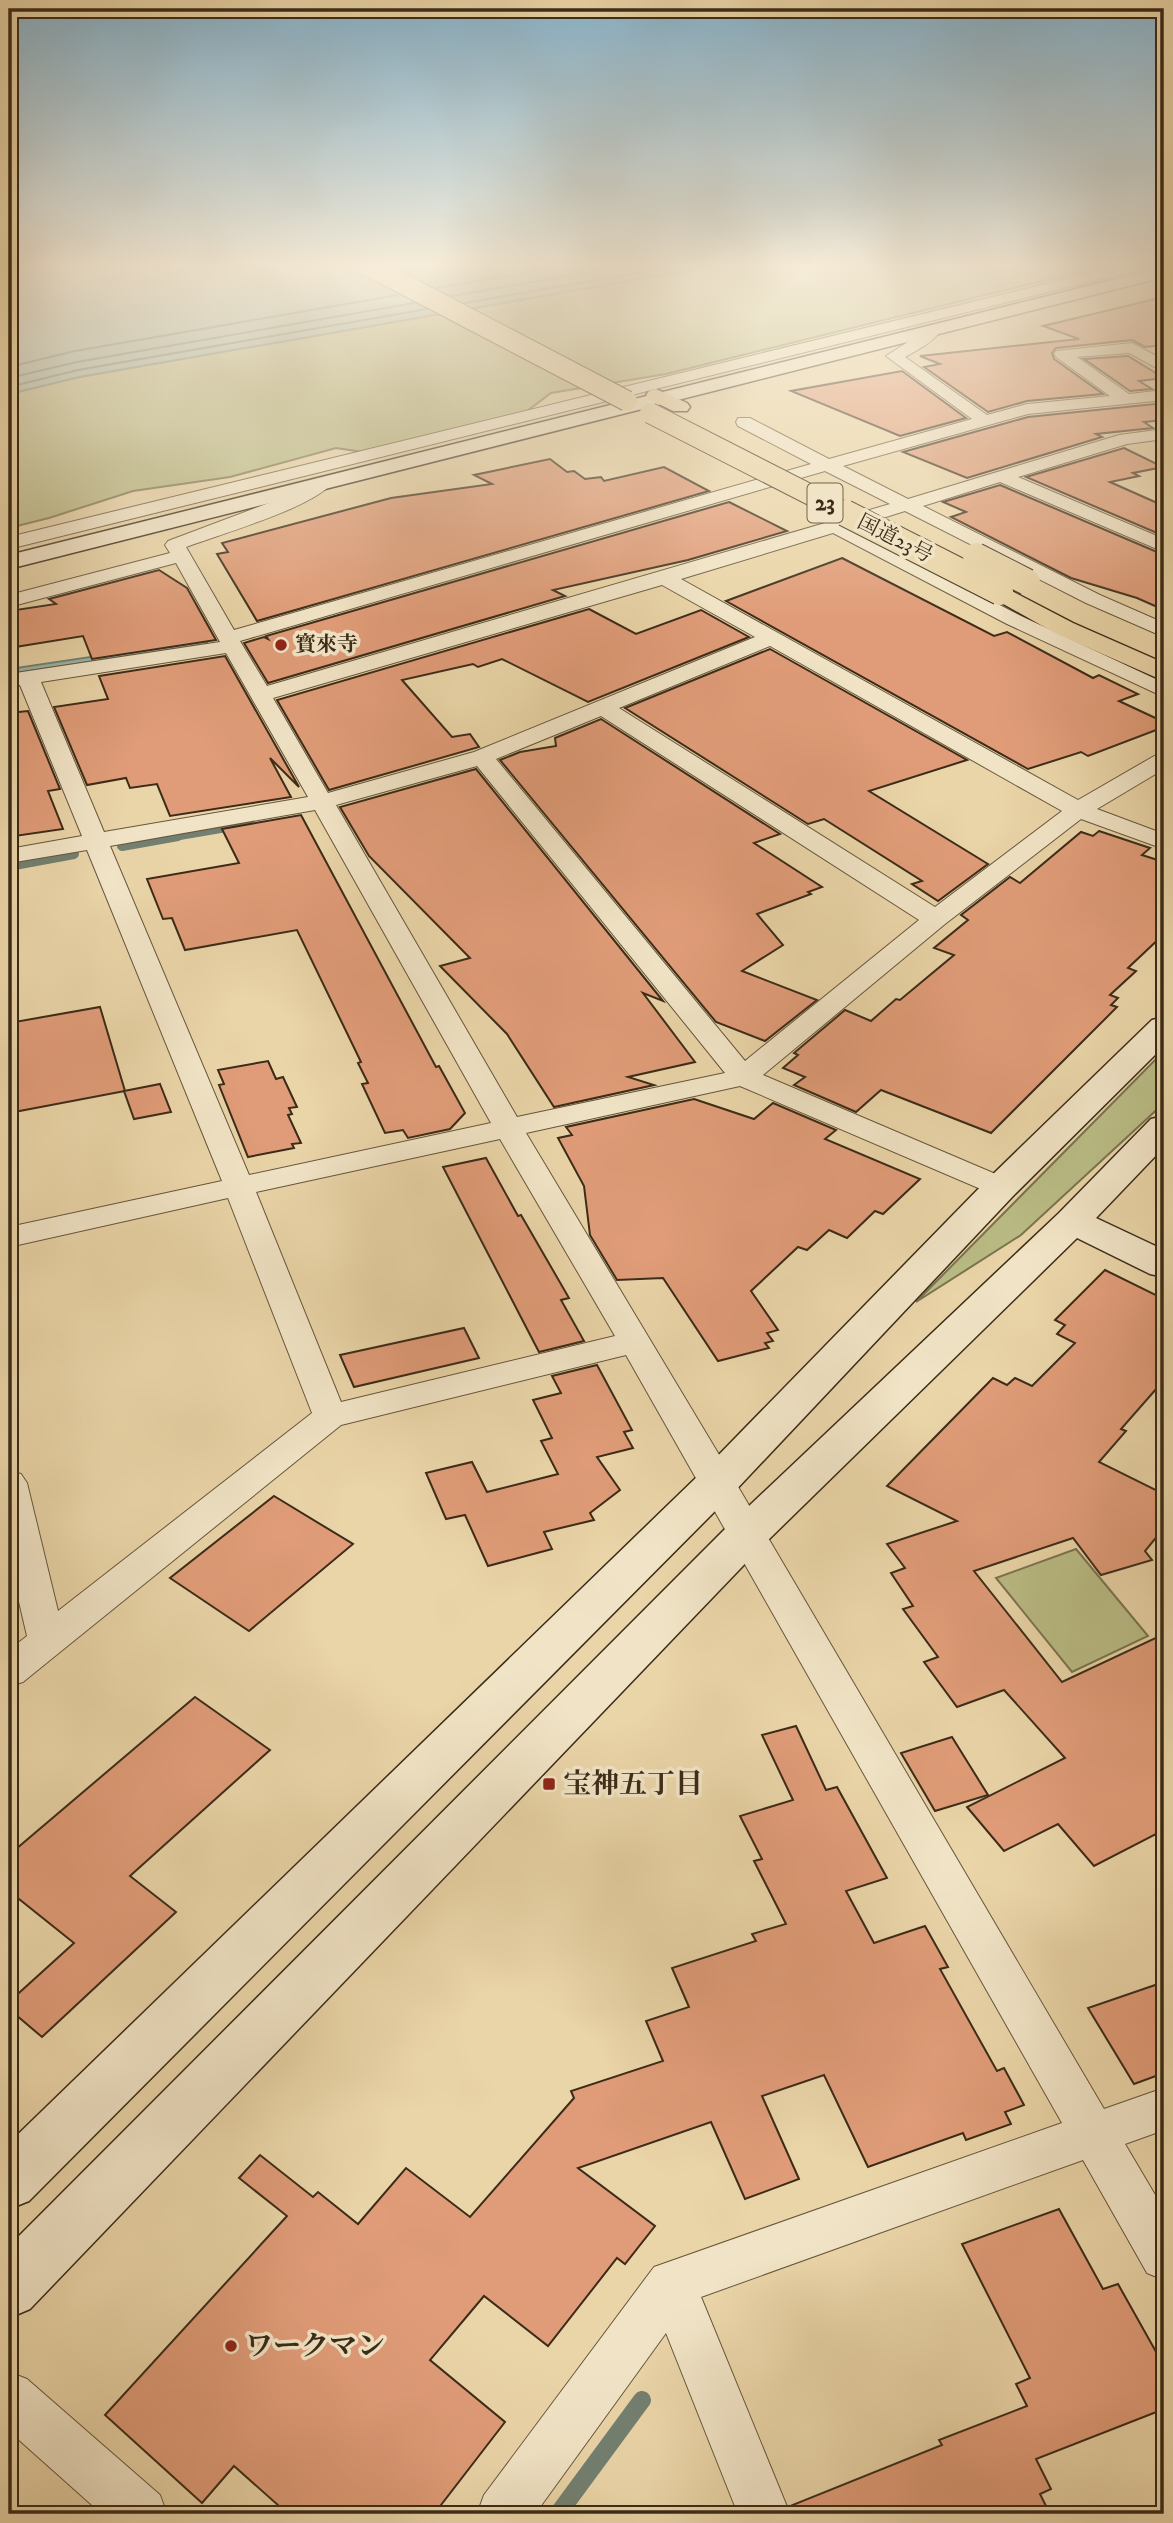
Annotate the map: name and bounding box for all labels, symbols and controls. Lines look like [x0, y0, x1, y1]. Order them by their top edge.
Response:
road number: 23 [808, 484, 842, 523]
street label: 国道23号 [853, 509, 937, 569]
place label: 寳來寺 [295, 632, 358, 658]
marker: 寳來寺 [273, 637, 289, 653]
place label: 宝神五丁目 [563, 1767, 703, 1802]
marker: 宝神五丁目 [541, 1776, 557, 1792]
place label: ワークマン [245, 2329, 385, 2364]
marker: ワークマン [223, 2338, 239, 2354]

